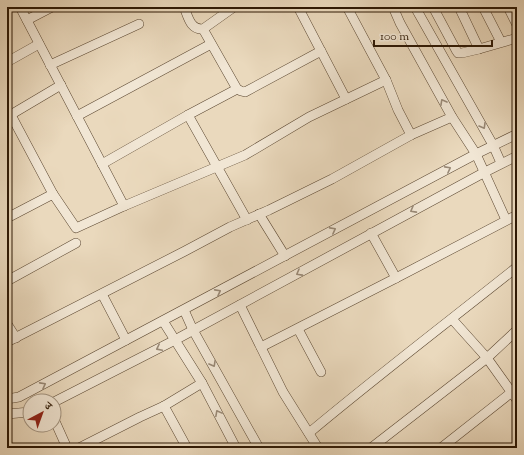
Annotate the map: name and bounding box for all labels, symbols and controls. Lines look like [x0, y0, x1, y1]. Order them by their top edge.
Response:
scale bar [374, 22, 492, 48]
text: 100 m [380, 28, 409, 46]
one-way arrow [441, 99, 448, 106]
one-way arrow [478, 122, 485, 129]
one-way arrow [443, 166, 451, 174]
one-way arrow [410, 206, 418, 213]
one-way arrow [329, 228, 336, 235]
one-way arrow [296, 268, 303, 275]
one-way arrow [214, 289, 221, 296]
one-way arrow [156, 343, 163, 351]
one-way arrow [208, 360, 215, 367]
one-way arrow [39, 382, 46, 389]
north arrow [22, 393, 62, 433]
text: उ [40, 398, 56, 415]
one-way arrow [215, 410, 223, 418]

